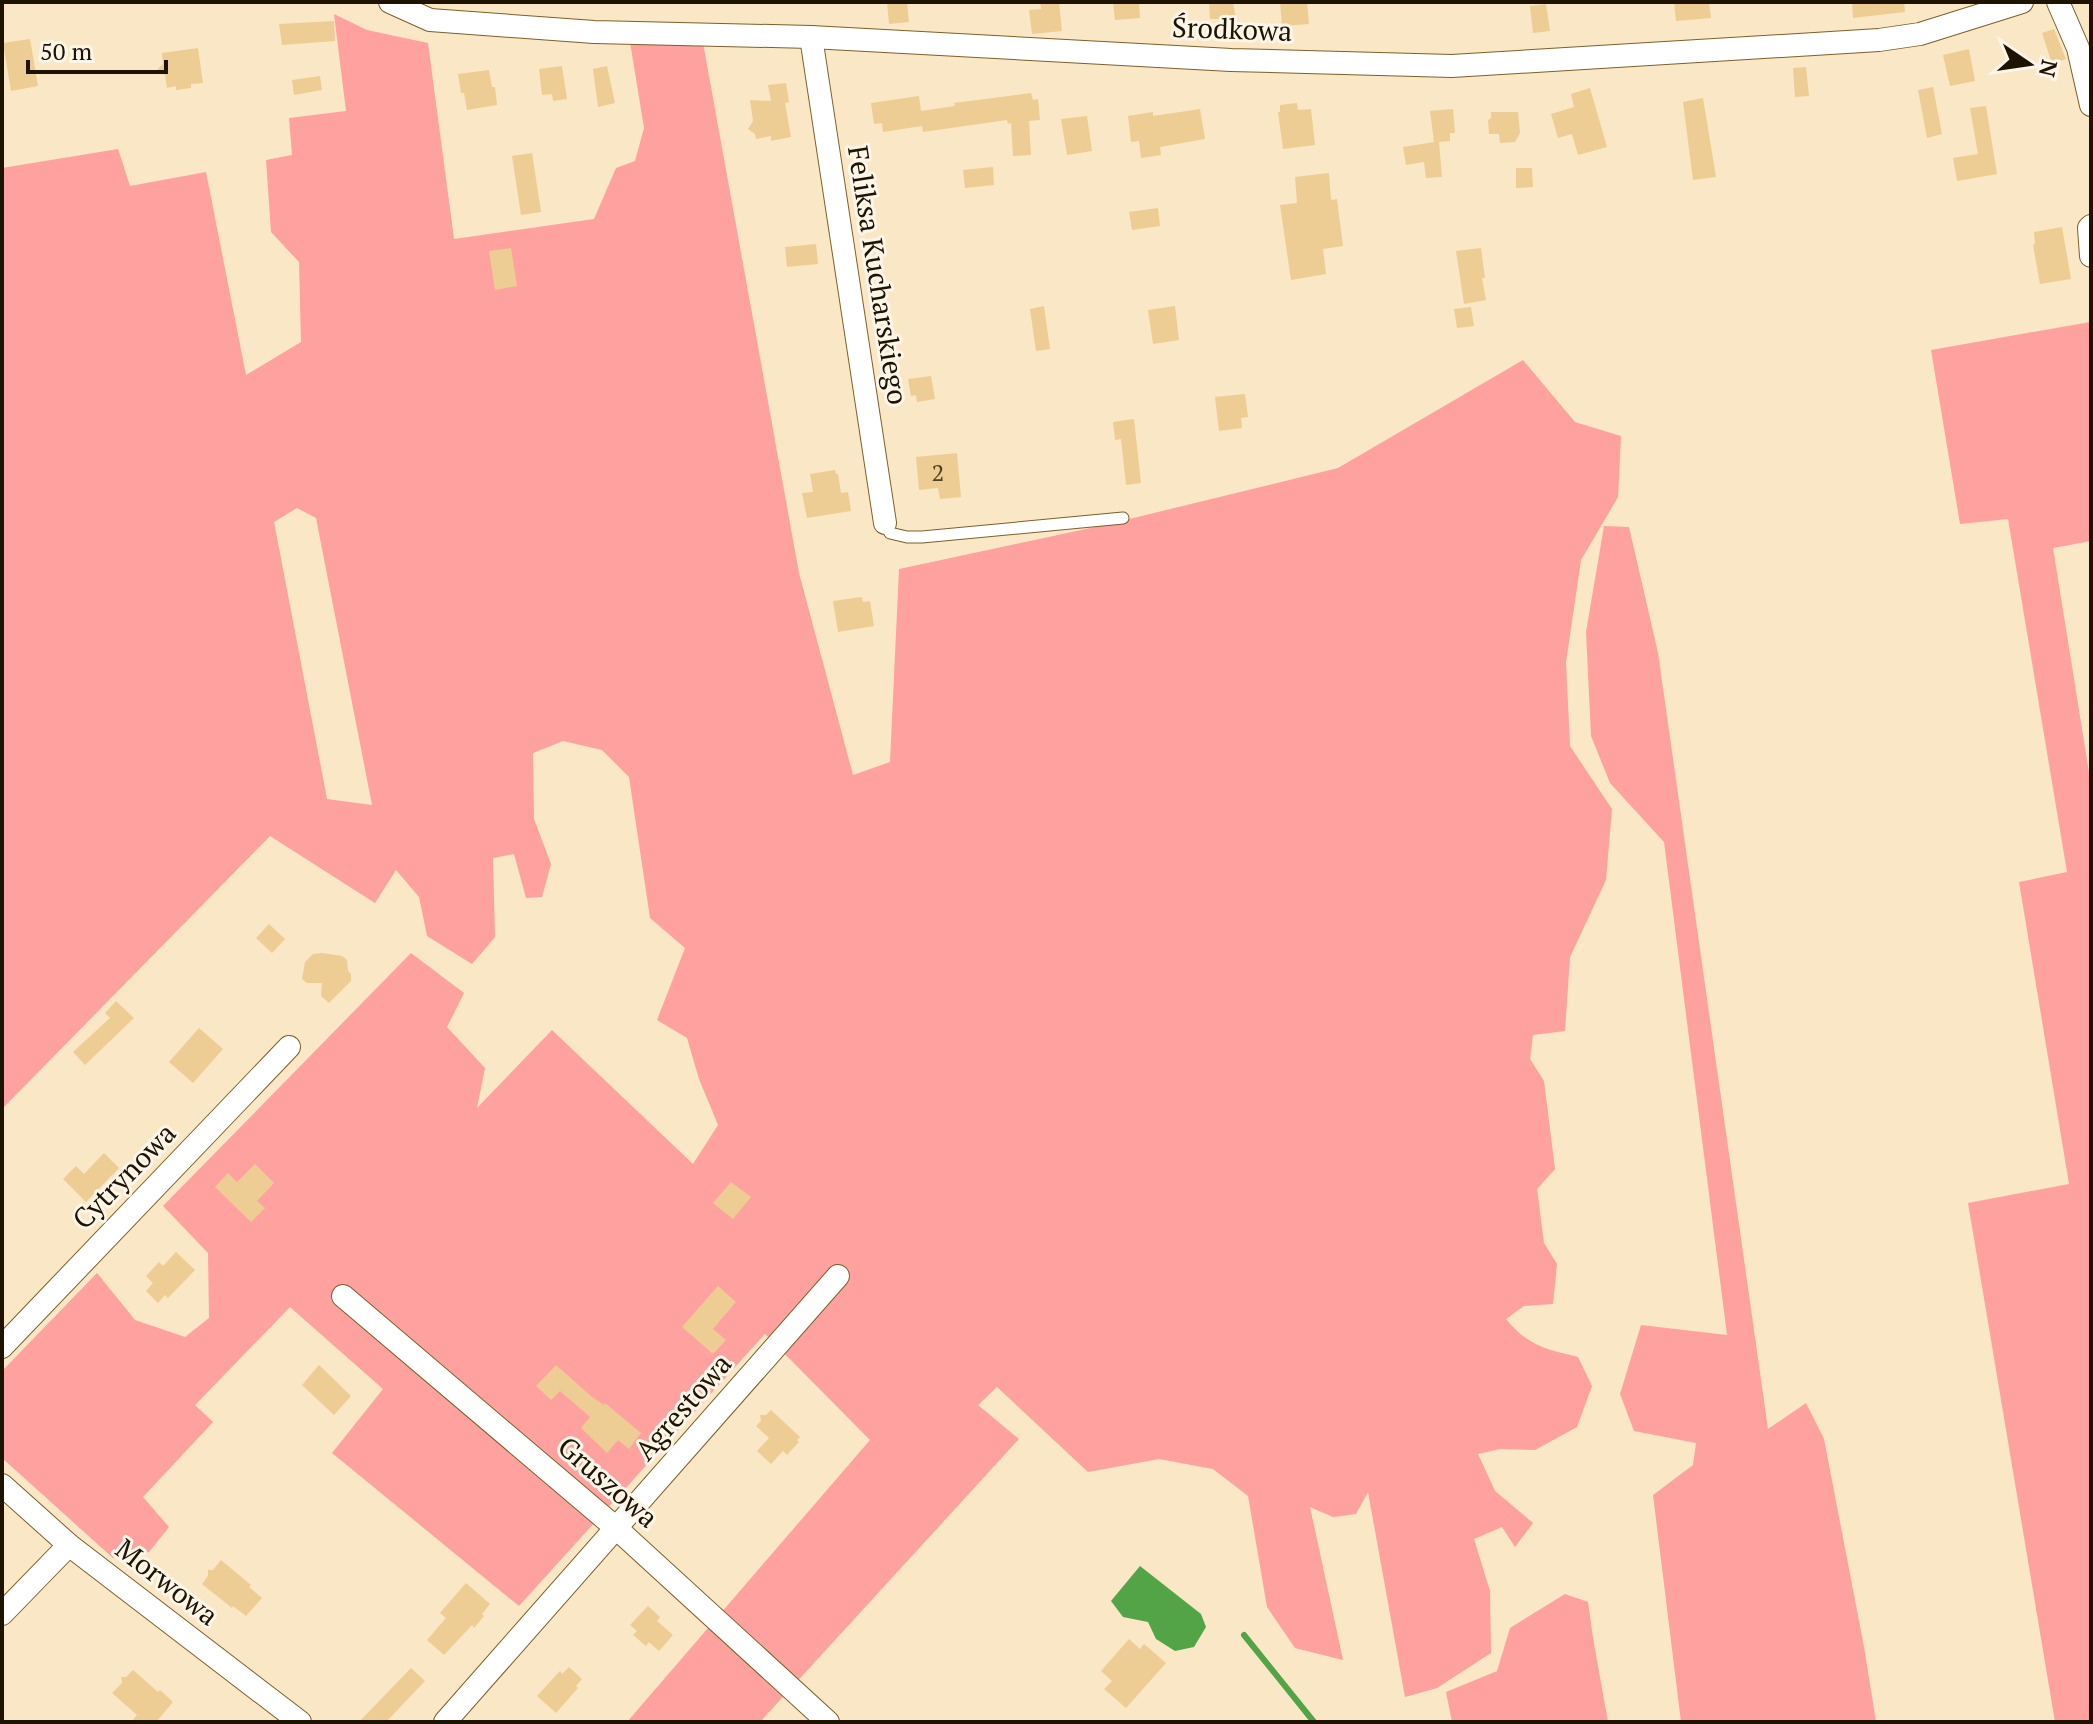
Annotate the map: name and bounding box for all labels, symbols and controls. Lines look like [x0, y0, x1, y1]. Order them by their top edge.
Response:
street label: Środkowa [1171, 8, 1293, 49]
scale bar [28, 24, 166, 74]
north arrow [1989, 24, 2069, 104]
text: 50 m [40, 35, 92, 67]
text: N [2033, 57, 2065, 80]
street label: Feliksa Kucharskiego [840, 143, 917, 407]
house number: 2 [932, 456, 944, 488]
street label: Cytrynowa [64, 1115, 183, 1237]
street label: Agrestowa [626, 1346, 739, 1468]
street label: Gruszowa [550, 1428, 666, 1535]
street label: Morwowa [108, 1530, 226, 1633]

